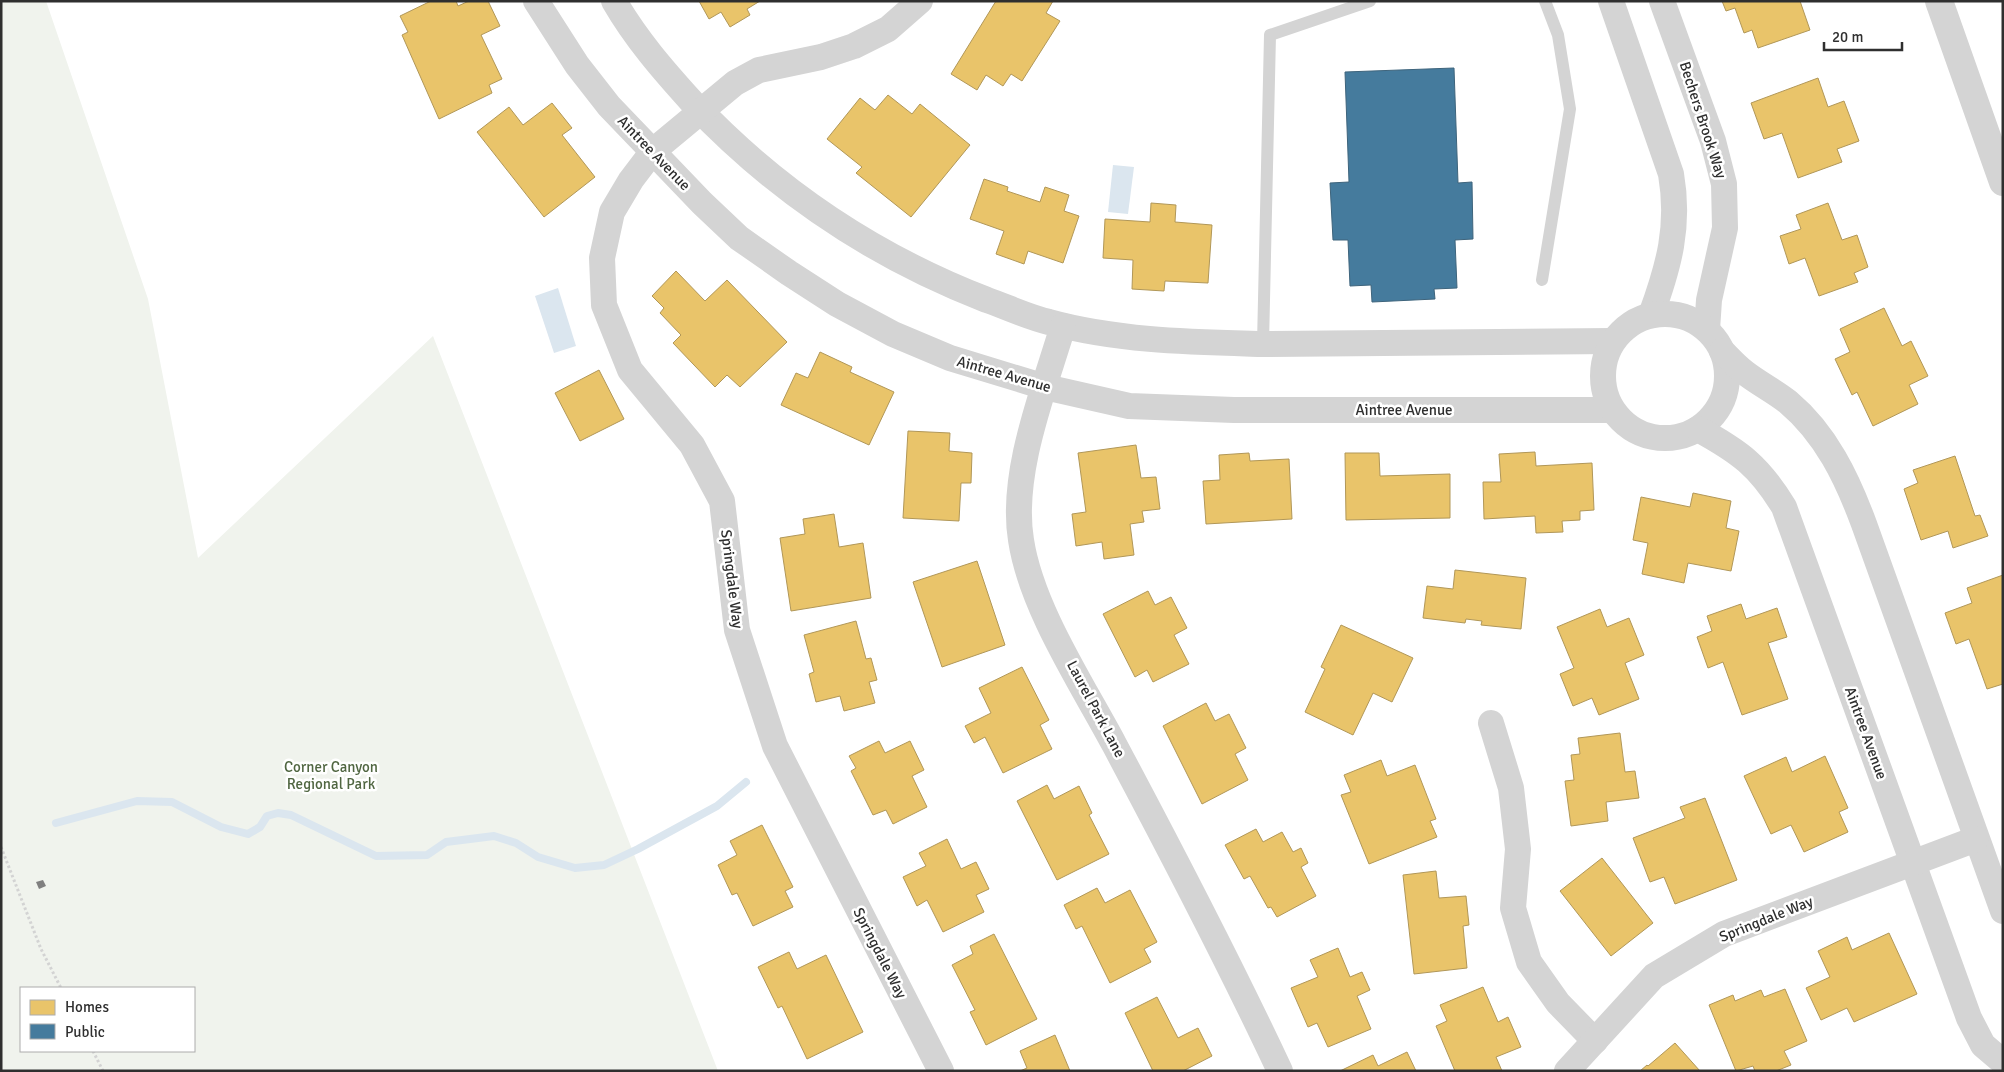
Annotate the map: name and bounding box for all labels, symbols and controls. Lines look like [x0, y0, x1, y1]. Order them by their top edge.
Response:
scale bar [1824, 20, 1902, 52]
text: 20 m [1832, 28, 1863, 46]
street label: Bechers Brook Way [1676, 59, 1730, 181]
street label: Aintree Avenue [614, 112, 694, 194]
street label: Aintree Avenue [955, 352, 1053, 396]
street label: Aintree Avenue [1355, 401, 1453, 419]
street label: Springdale Way [717, 529, 747, 629]
street label: Laurel Park Lane [1063, 658, 1129, 760]
street label: Aintree Avenue [1841, 684, 1891, 782]
park label: Corner Canyon Regional Park [284, 758, 378, 793]
street label: Springdale Way [1717, 892, 1815, 946]
street label: Springdale Way [849, 905, 911, 1001]
legend [20, 987, 195, 1052]
text: Homes [65, 998, 109, 1016]
text: Public [65, 1023, 105, 1041]

